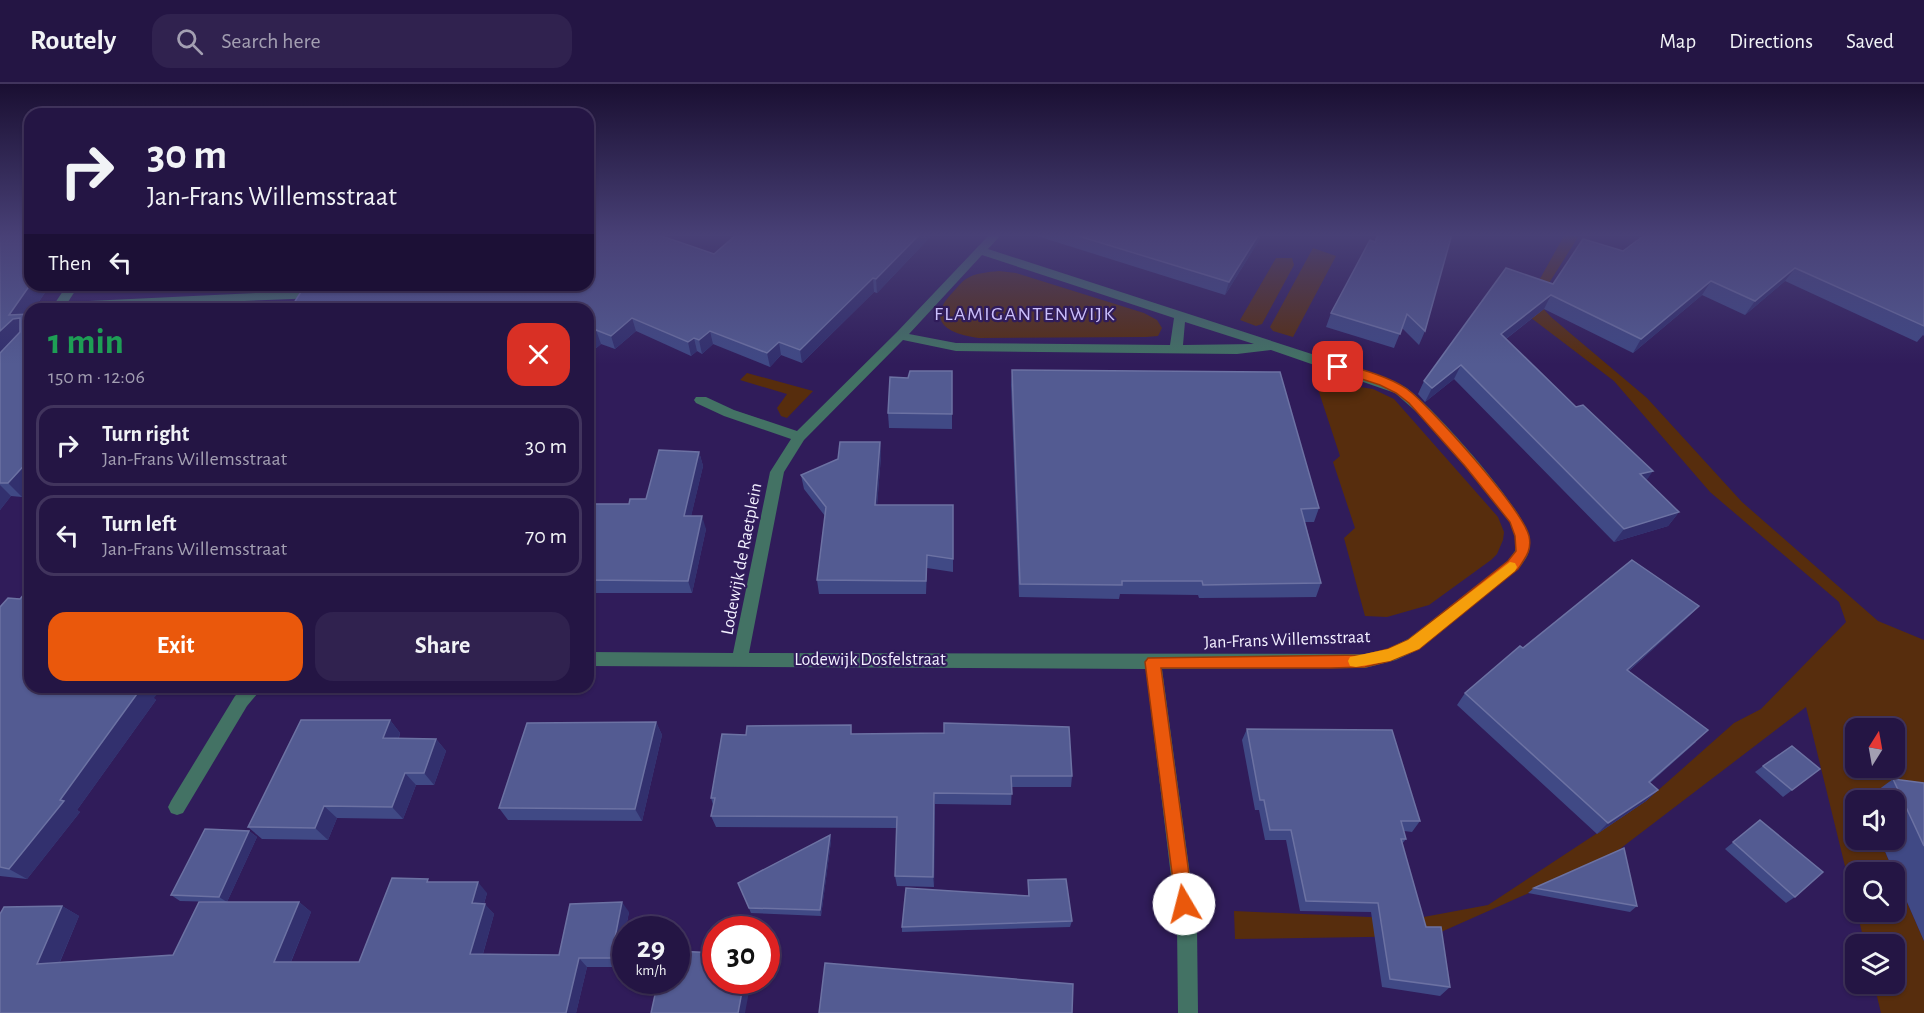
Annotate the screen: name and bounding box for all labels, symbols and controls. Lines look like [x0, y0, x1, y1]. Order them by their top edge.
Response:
search box [152, 14, 572, 68]
icon: search [173, 25, 206, 58]
text: Routely [30, 27, 116, 55]
text: Search here [221, 30, 321, 52]
text: Map [1660, 31, 1696, 52]
text: Directions [1729, 31, 1813, 52]
text: Saved [1846, 31, 1894, 52]
icon: right [48, 132, 126, 210]
text: 30 m [147, 134, 227, 176]
text: Jan-Frans Willemsstraat [147, 183, 397, 210]
icon: left [104, 246, 137, 279]
text: Then [48, 252, 92, 274]
district label: FLAMIGANTENWIJK [934, 304, 1116, 324]
button: close [507, 323, 570, 386]
text: 1 min [48, 324, 124, 360]
pin [1312, 341, 1363, 392]
icon: arrive [1321, 350, 1354, 383]
text: 150 m · 12:06 [48, 367, 145, 387]
text: Turn right [102, 423, 189, 445]
icon: right [51, 429, 84, 462]
text: 30 m [525, 435, 567, 457]
text: Jan-Frans Willemsstraat [102, 449, 287, 469]
street label: Lodewijk de Raetplein [718, 482, 766, 636]
text: Turn left [102, 513, 176, 535]
icon: left [51, 519, 84, 552]
text: 70 m [525, 525, 567, 547]
text: Jan-Frans Willemsstraat [102, 539, 287, 559]
button: Exit [48, 612, 303, 681]
button: Share [315, 612, 570, 681]
street label: Jan-Frans Willemsstraat [1203, 628, 1371, 652]
street label: Lodewijk Dosfelstraat [794, 651, 946, 669]
north arrow [1845, 718, 1905, 778]
map controls [1845, 718, 1905, 994]
button: sound [1845, 790, 1905, 850]
button: search [1845, 862, 1905, 922]
position arrow [1152, 872, 1216, 936]
speed limit sign: 30 [702, 916, 780, 994]
text: 29 [637, 933, 665, 963]
button: layers [1845, 934, 1905, 994]
text: km/h [636, 963, 666, 978]

